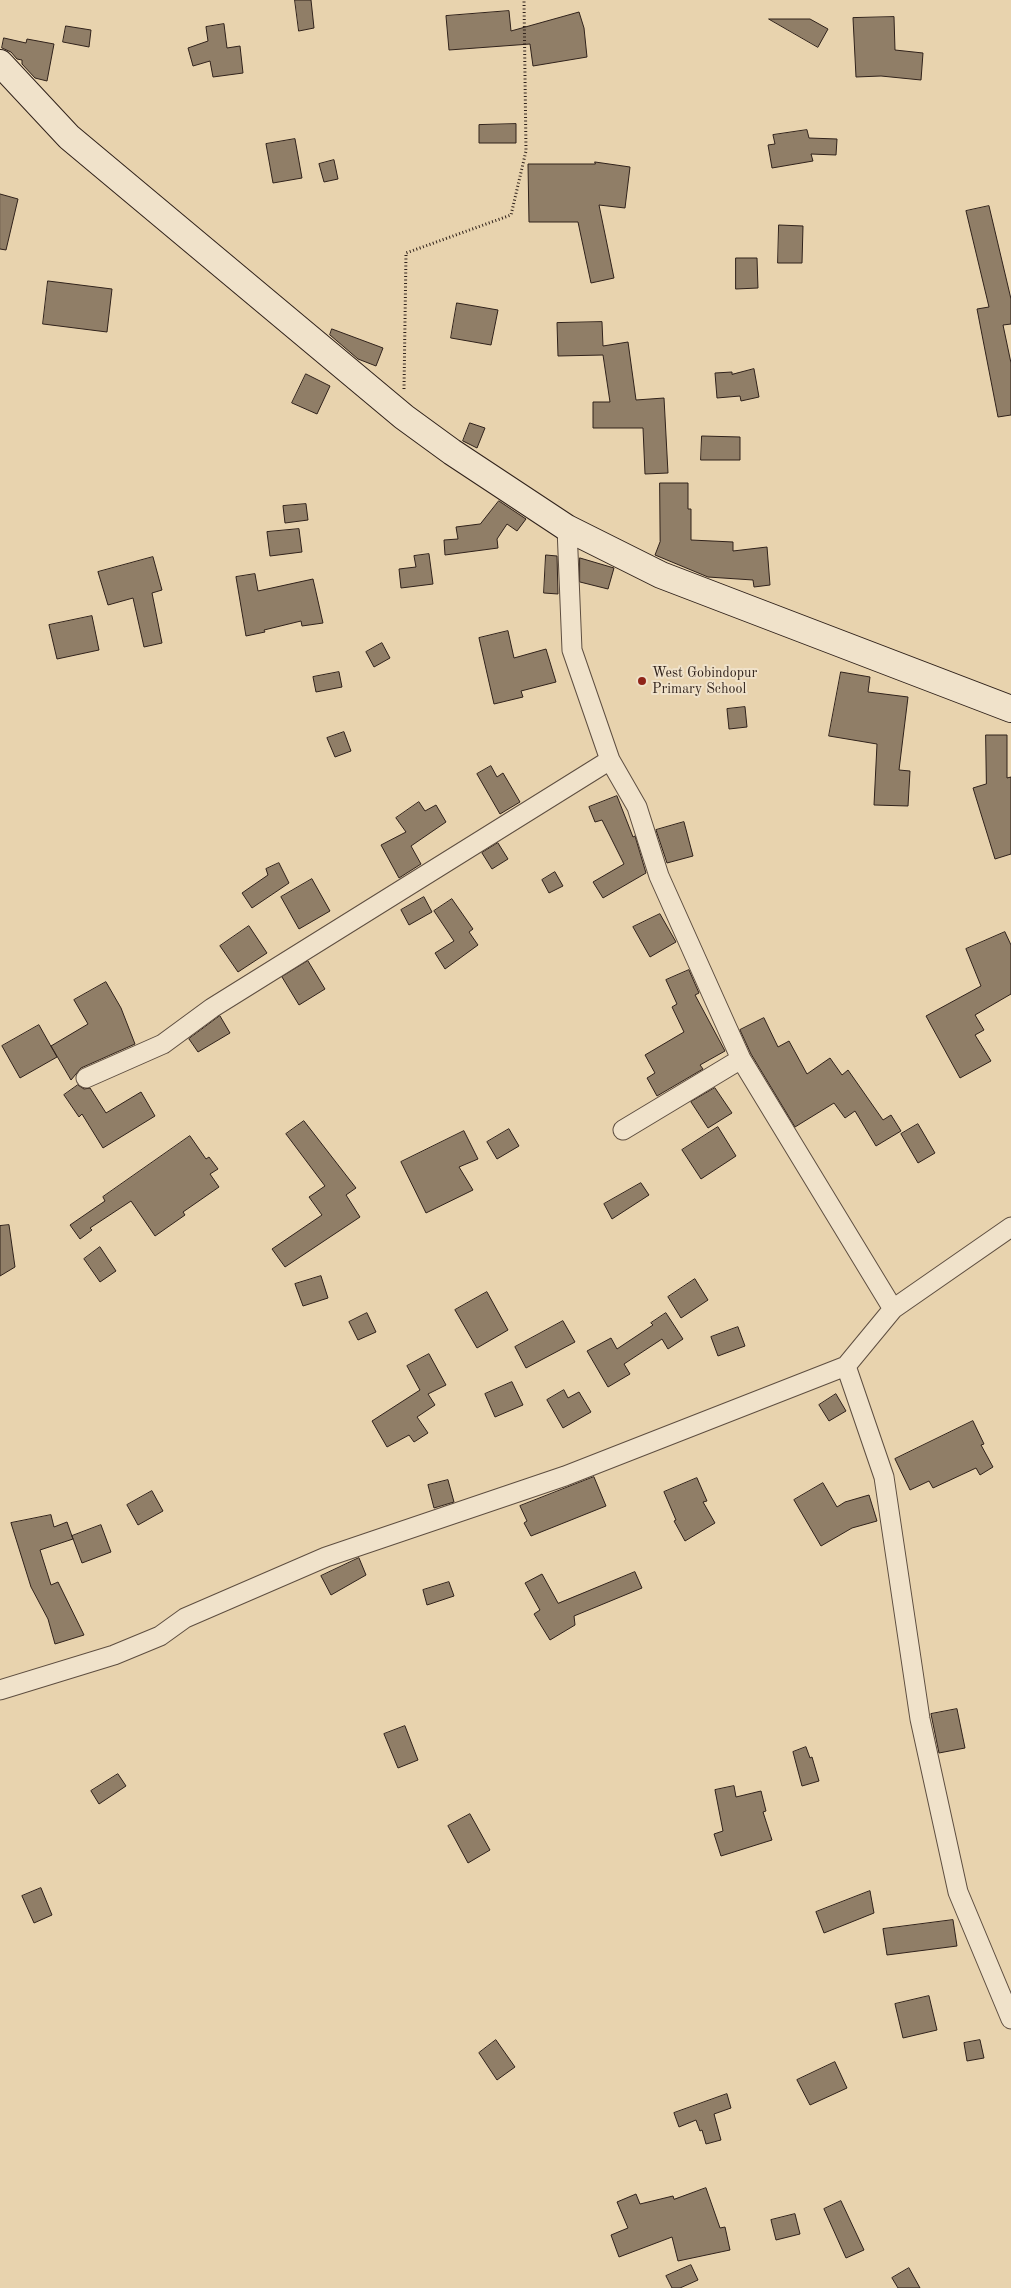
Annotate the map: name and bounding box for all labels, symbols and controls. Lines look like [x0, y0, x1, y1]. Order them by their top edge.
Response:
place label: West Gobindopur Primary School [652, 665, 757, 698]
marker: West Gobindopur Primary School [636, 675, 648, 687]

